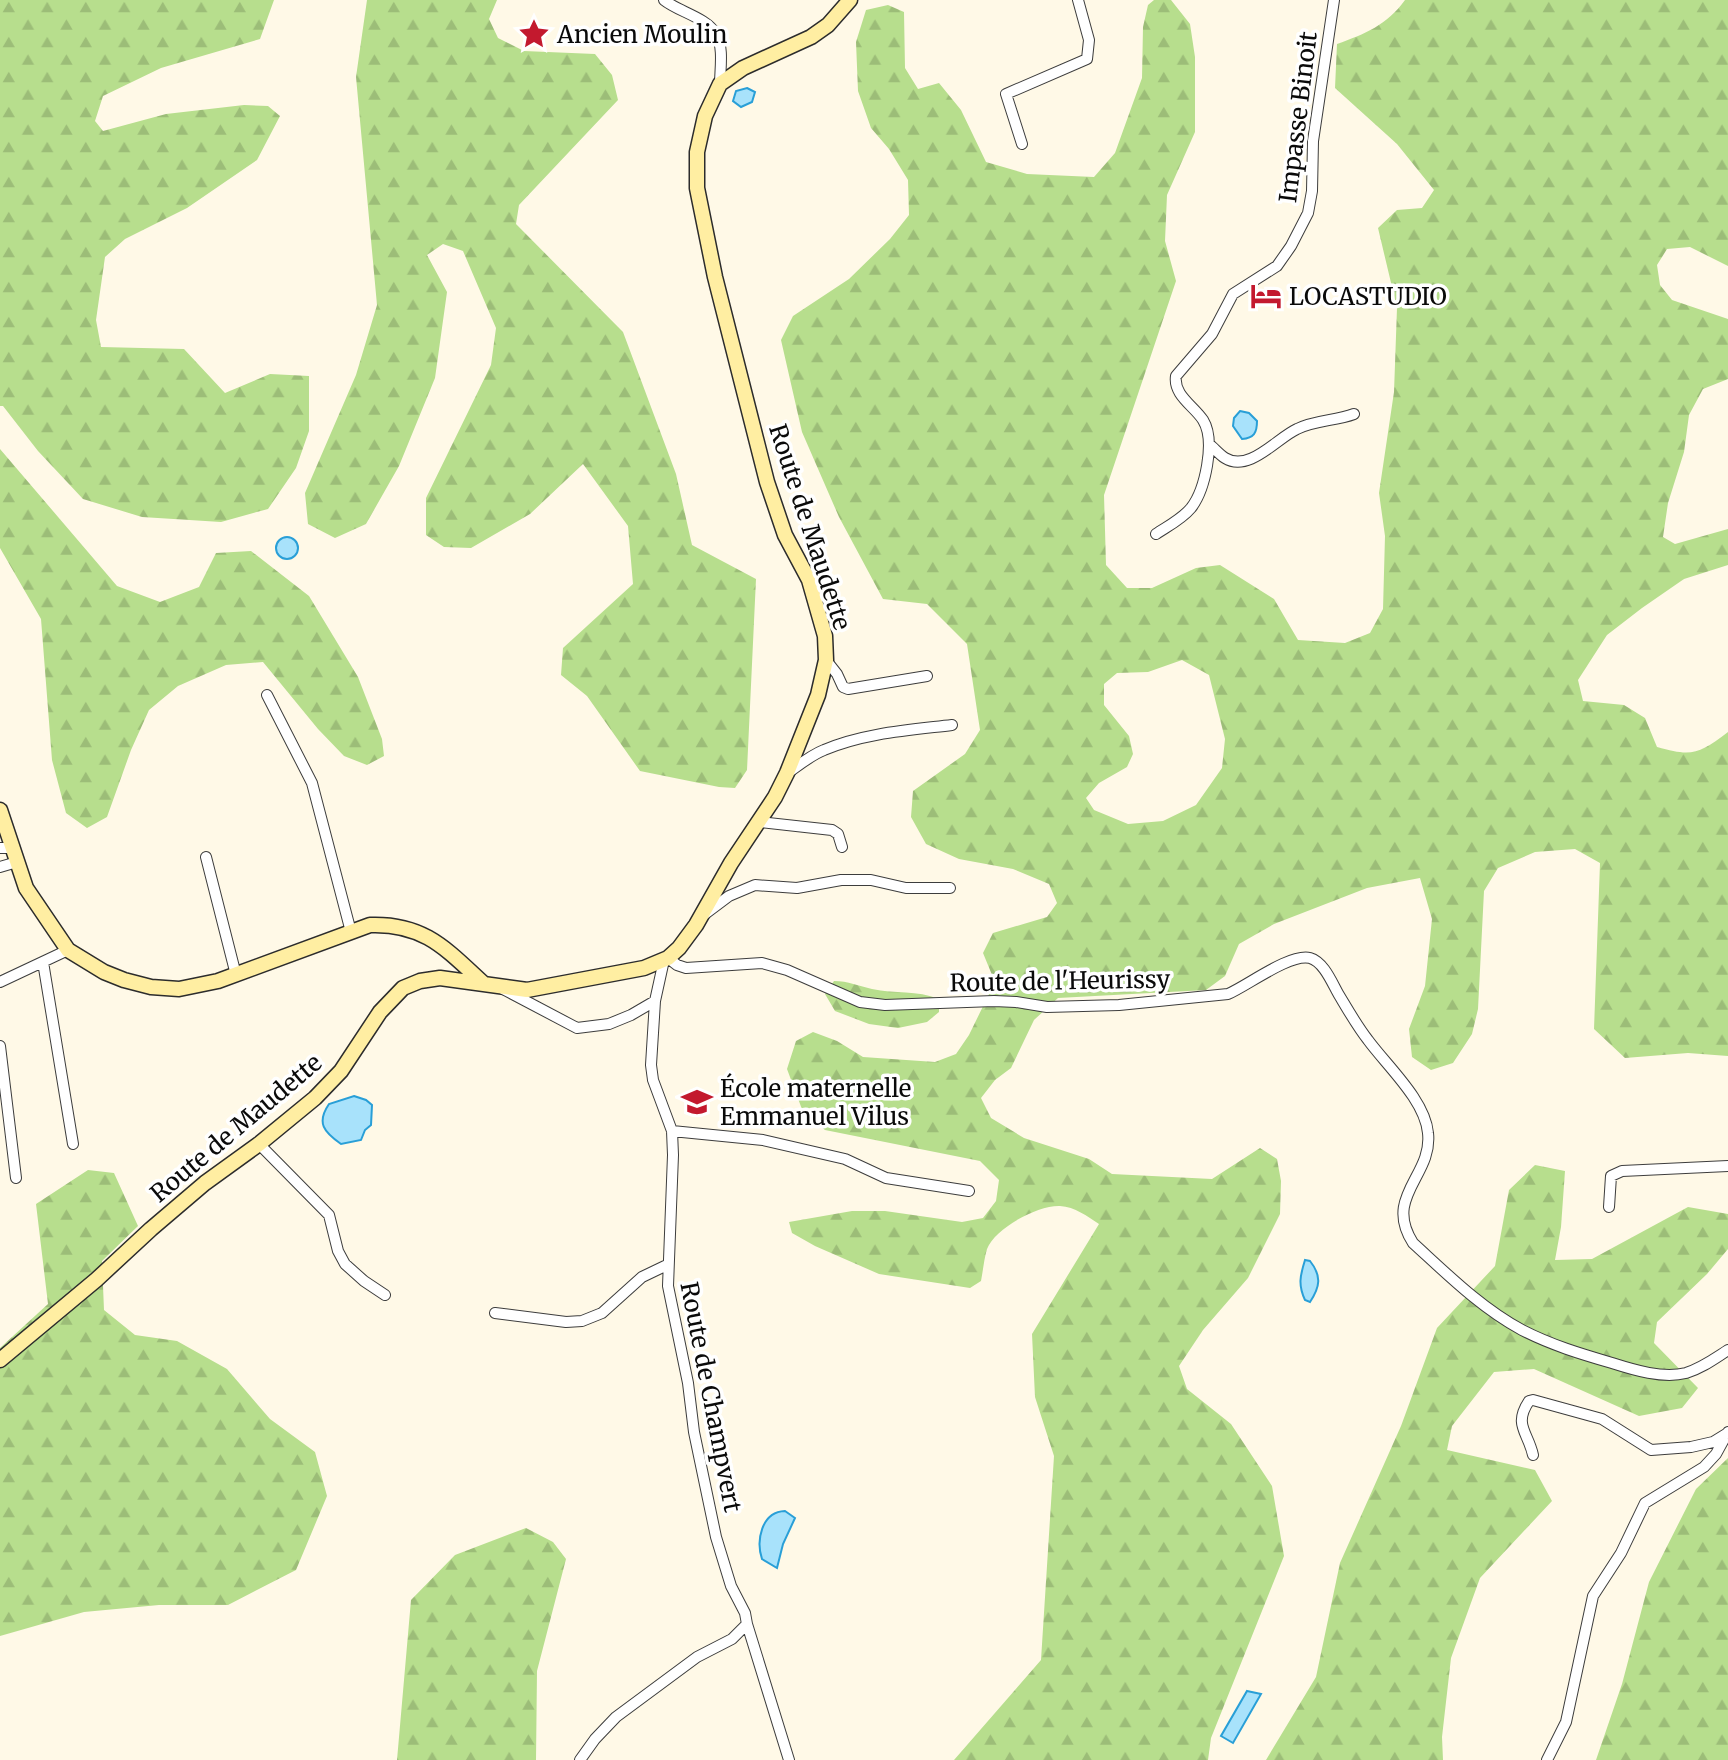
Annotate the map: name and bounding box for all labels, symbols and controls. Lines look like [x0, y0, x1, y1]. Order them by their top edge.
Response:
place icon: Ancien Moulin [517, 17, 551, 51]
place label: Ancien Moulin [556, 19, 727, 50]
street label: Impasse Binoit [1272, 29, 1324, 204]
hotel icon: LOCASTUDIO [1249, 279, 1283, 313]
place label: LOCASTUDIO [1289, 281, 1447, 312]
street label: Route de Maudette [762, 420, 858, 634]
street label: Route de l'Heurissy [949, 964, 1171, 998]
street label: Route de Maudette [144, 1047, 328, 1209]
place label: École maternelle Emmanuel Vilus [720, 1072, 911, 1132]
school or university icon: École maternelle Emmanuel Vilus [680, 1085, 714, 1119]
street label: Route de Champvert [673, 1279, 749, 1515]

